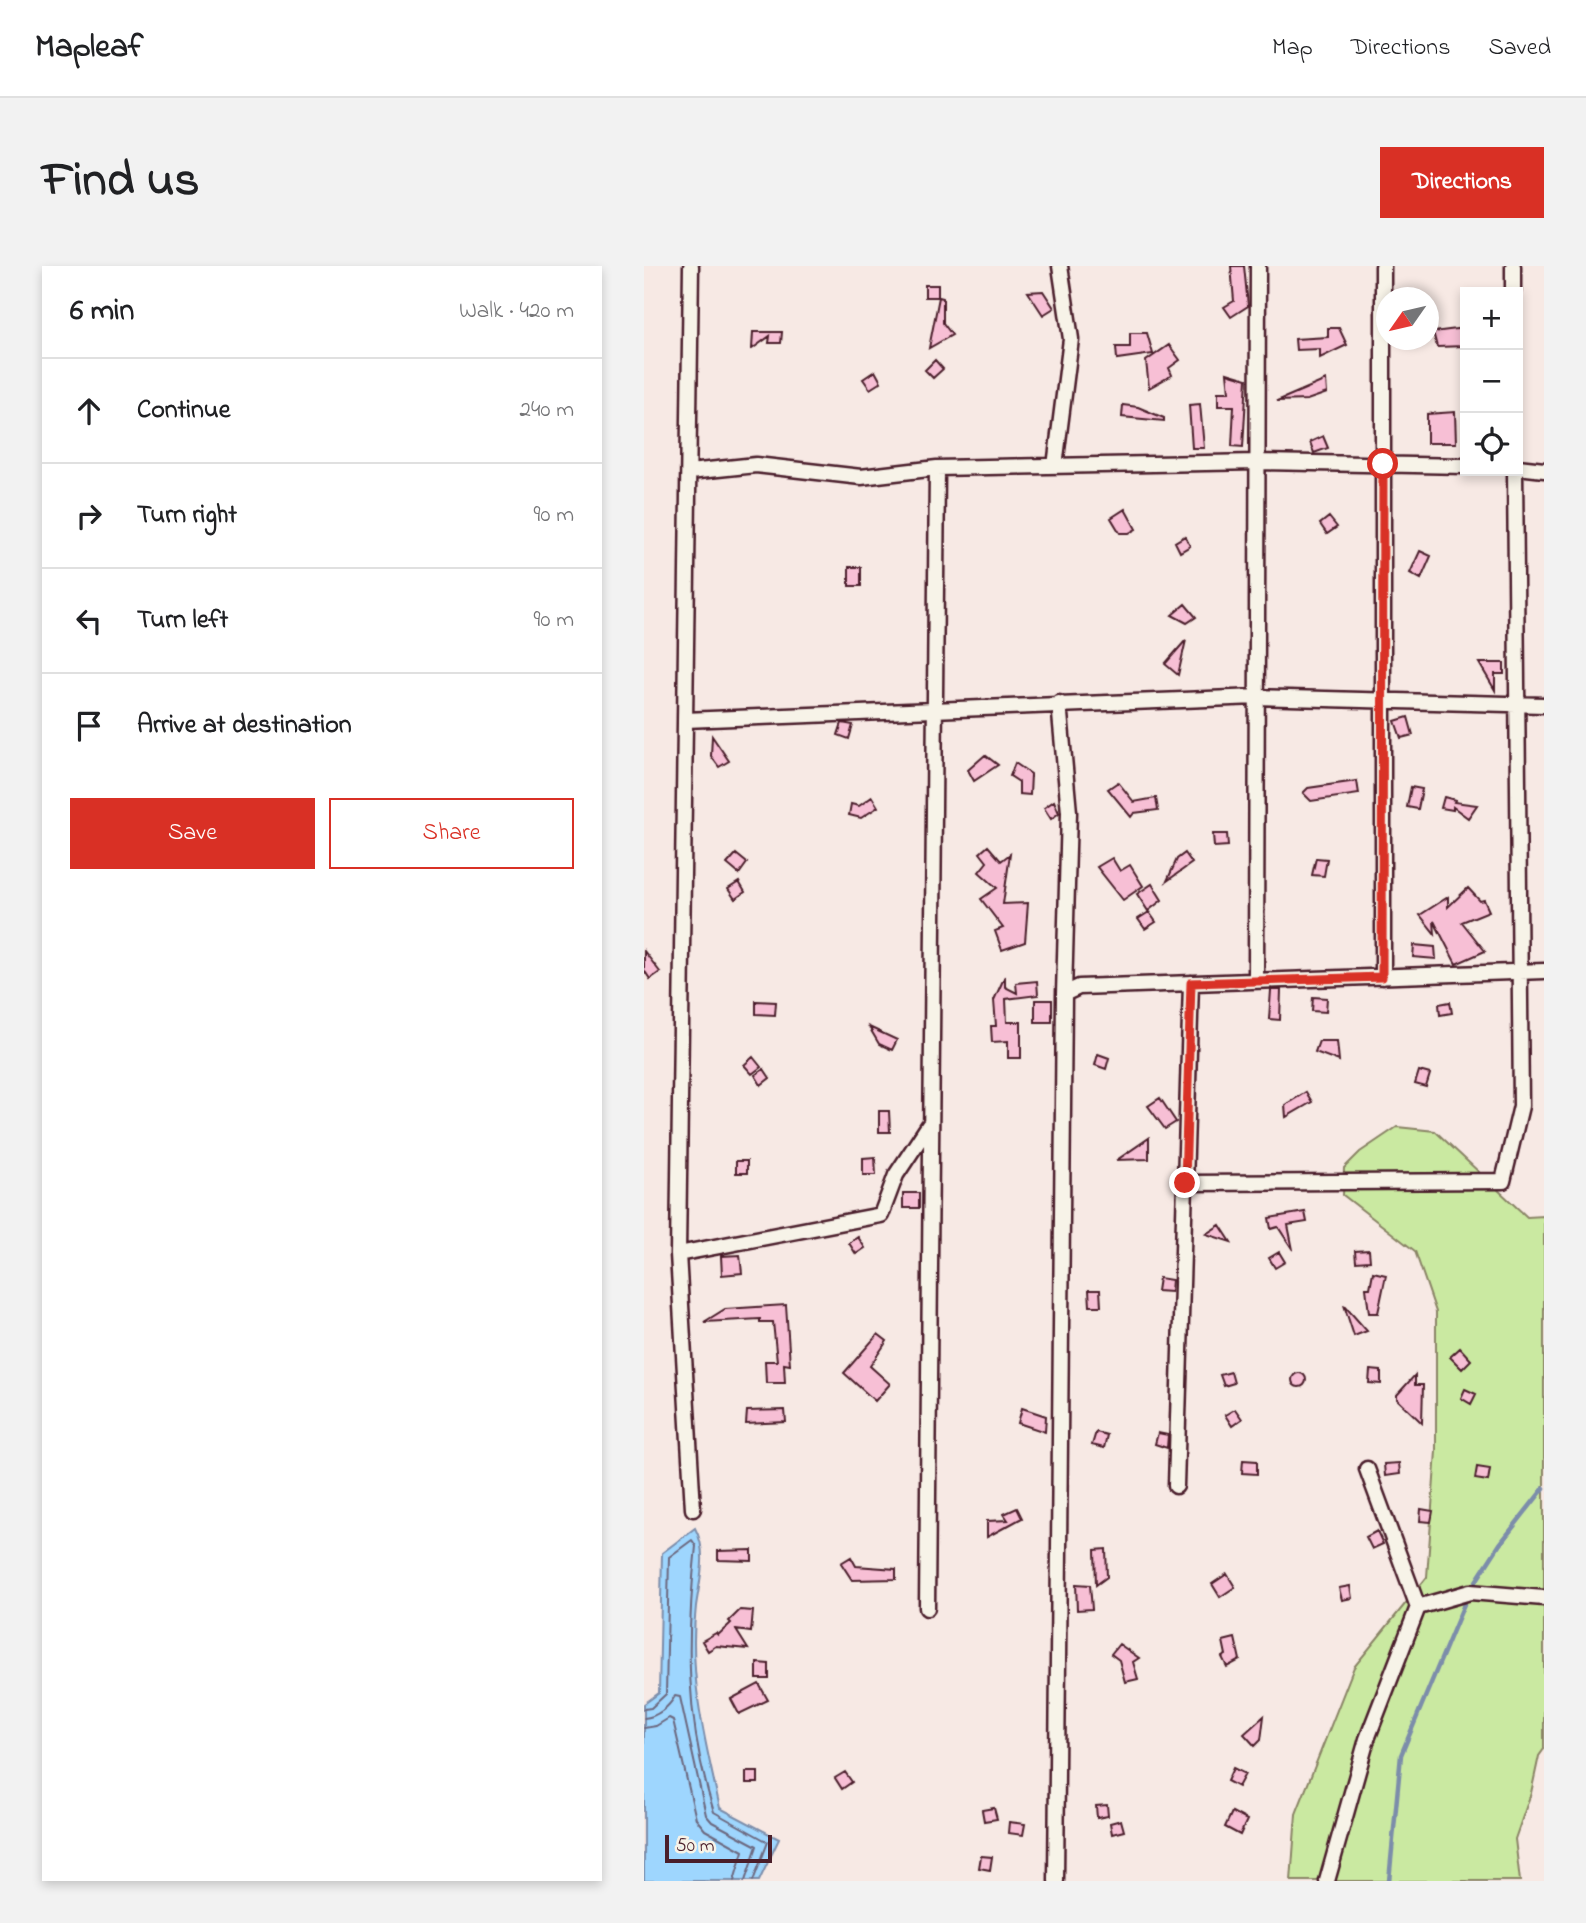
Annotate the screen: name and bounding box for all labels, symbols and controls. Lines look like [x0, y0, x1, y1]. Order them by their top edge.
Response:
text: Mapleaf [35, 24, 143, 72]
text: Map [1272, 31, 1313, 66]
text: Directions [1351, 31, 1450, 66]
text: Saved [1488, 31, 1551, 66]
text: Find us [42, 146, 199, 218]
button: Directions [1380, 147, 1544, 218]
north arrow [1376, 287, 1439, 350]
map controls [1460, 287, 1523, 476]
button: + [1460, 287, 1523, 350]
text: 6 min [70, 290, 134, 334]
text: Walk · 420 m [459, 295, 574, 328]
button: − [1460, 350, 1523, 413]
icon: ahead [70, 392, 108, 430]
text: Continue [137, 392, 230, 430]
text: 240 m [520, 394, 574, 427]
button: locate [1460, 413, 1523, 476]
route start [1367, 448, 1398, 479]
icon: right [70, 497, 108, 535]
text: Turn right [137, 497, 237, 535]
text: 90 m [534, 499, 574, 532]
icon: left [70, 602, 108, 640]
text: Turn left [137, 602, 228, 640]
text: 90 m [534, 604, 574, 637]
icon: arrive [70, 707, 108, 745]
text: Arrive at destination [137, 707, 352, 745]
button: Save [70, 798, 315, 869]
button: Share [329, 798, 574, 869]
route end [1169, 1167, 1200, 1198]
scale bar [665, 1832, 772, 1864]
text: 50 m [676, 1833, 715, 1860]

